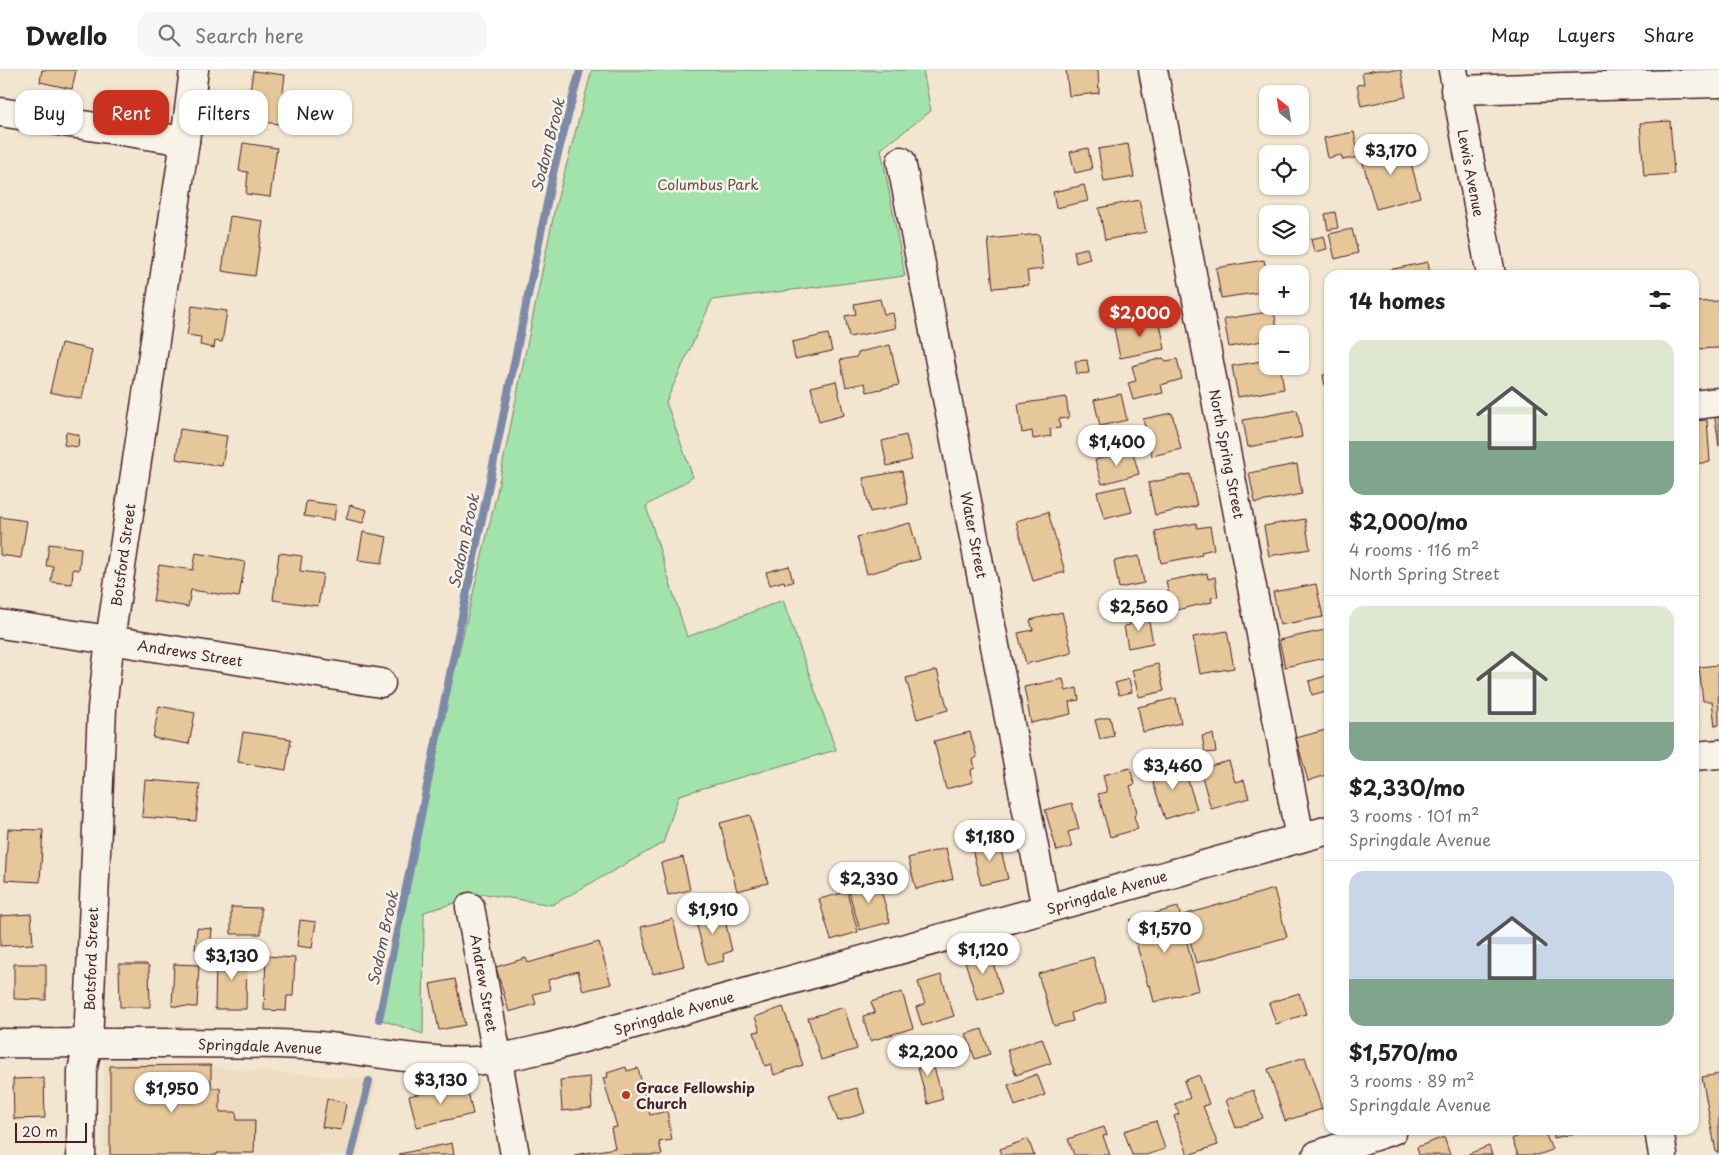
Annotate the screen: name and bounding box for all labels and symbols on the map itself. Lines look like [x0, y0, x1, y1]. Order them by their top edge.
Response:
north arrow [1259, 85, 1309, 135]
water label: Sodom Brook [524, 95, 570, 194]
street label: Lewis Avenue [1452, 128, 1490, 219]
pin: $3,170 [1350, 134, 1432, 176]
park label: Columbus Park [657, 174, 759, 195]
pin: $2,000 [1099, 296, 1181, 338]
street label: North Spring Street [1204, 387, 1250, 521]
pin: $1,400 [1076, 424, 1158, 467]
street label: Water Street [955, 490, 993, 580]
water label: Sodom Brook [442, 491, 484, 590]
street label: Botsford Street [105, 502, 141, 608]
pin: $2,560 [1098, 590, 1180, 632]
street label: Andrews Street [136, 634, 244, 672]
pin: $3,460 [1132, 748, 1214, 791]
pin: $1,180 [949, 820, 1031, 862]
pin: $2,330 [828, 862, 910, 904]
street label: Springdale Avenue [1044, 865, 1170, 919]
water label: Sodom Brook [361, 888, 403, 987]
pin: $1,910 [672, 892, 754, 935]
street label: Botsford Street [79, 907, 103, 1011]
pin: $1,570 [1124, 912, 1206, 954]
pin: $1,120 [942, 932, 1024, 975]
street label: Andrew Street [465, 933, 503, 1034]
pin: $3,130 [191, 938, 273, 981]
street label: Springdale Avenue [611, 986, 737, 1040]
street label: Springdale Avenue [198, 1033, 323, 1059]
pin: $2,200 [887, 1034, 969, 1077]
pin: $3,130 [400, 1062, 482, 1105]
pin: $1,950 [131, 1072, 213, 1114]
place label: Grace Fellowship Church [636, 1077, 755, 1114]
marker: Grace Fellowship Church [620, 1089, 632, 1101]
scale bar [15, 1120, 88, 1143]

